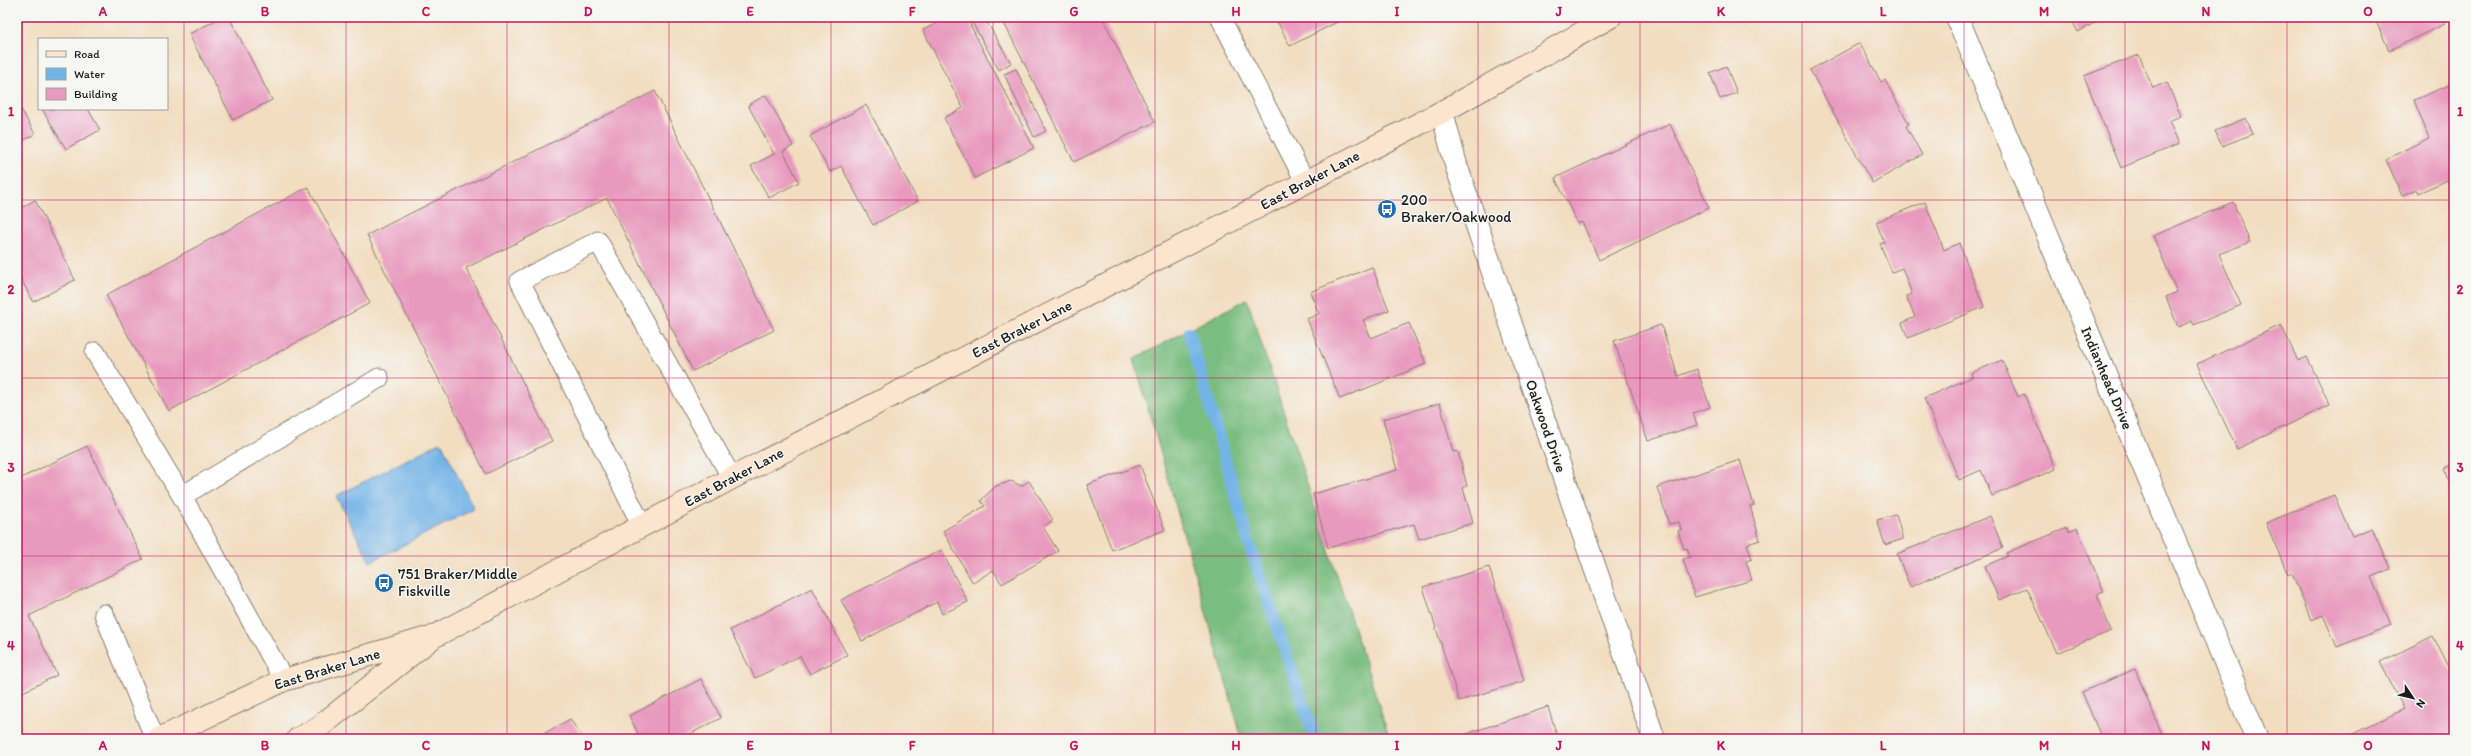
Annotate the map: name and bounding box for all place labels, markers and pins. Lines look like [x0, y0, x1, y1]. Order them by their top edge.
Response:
place label: 200 Braker/Oakwood [1401, 191, 1511, 226]
bus stop icon: 200 Braker/Oakwood [1376, 198, 1398, 220]
place label: 751 Braker/Middle Fiskville [398, 565, 517, 600]
bus stop icon: 751 Braker/Middle Fiskville [373, 572, 395, 594]

